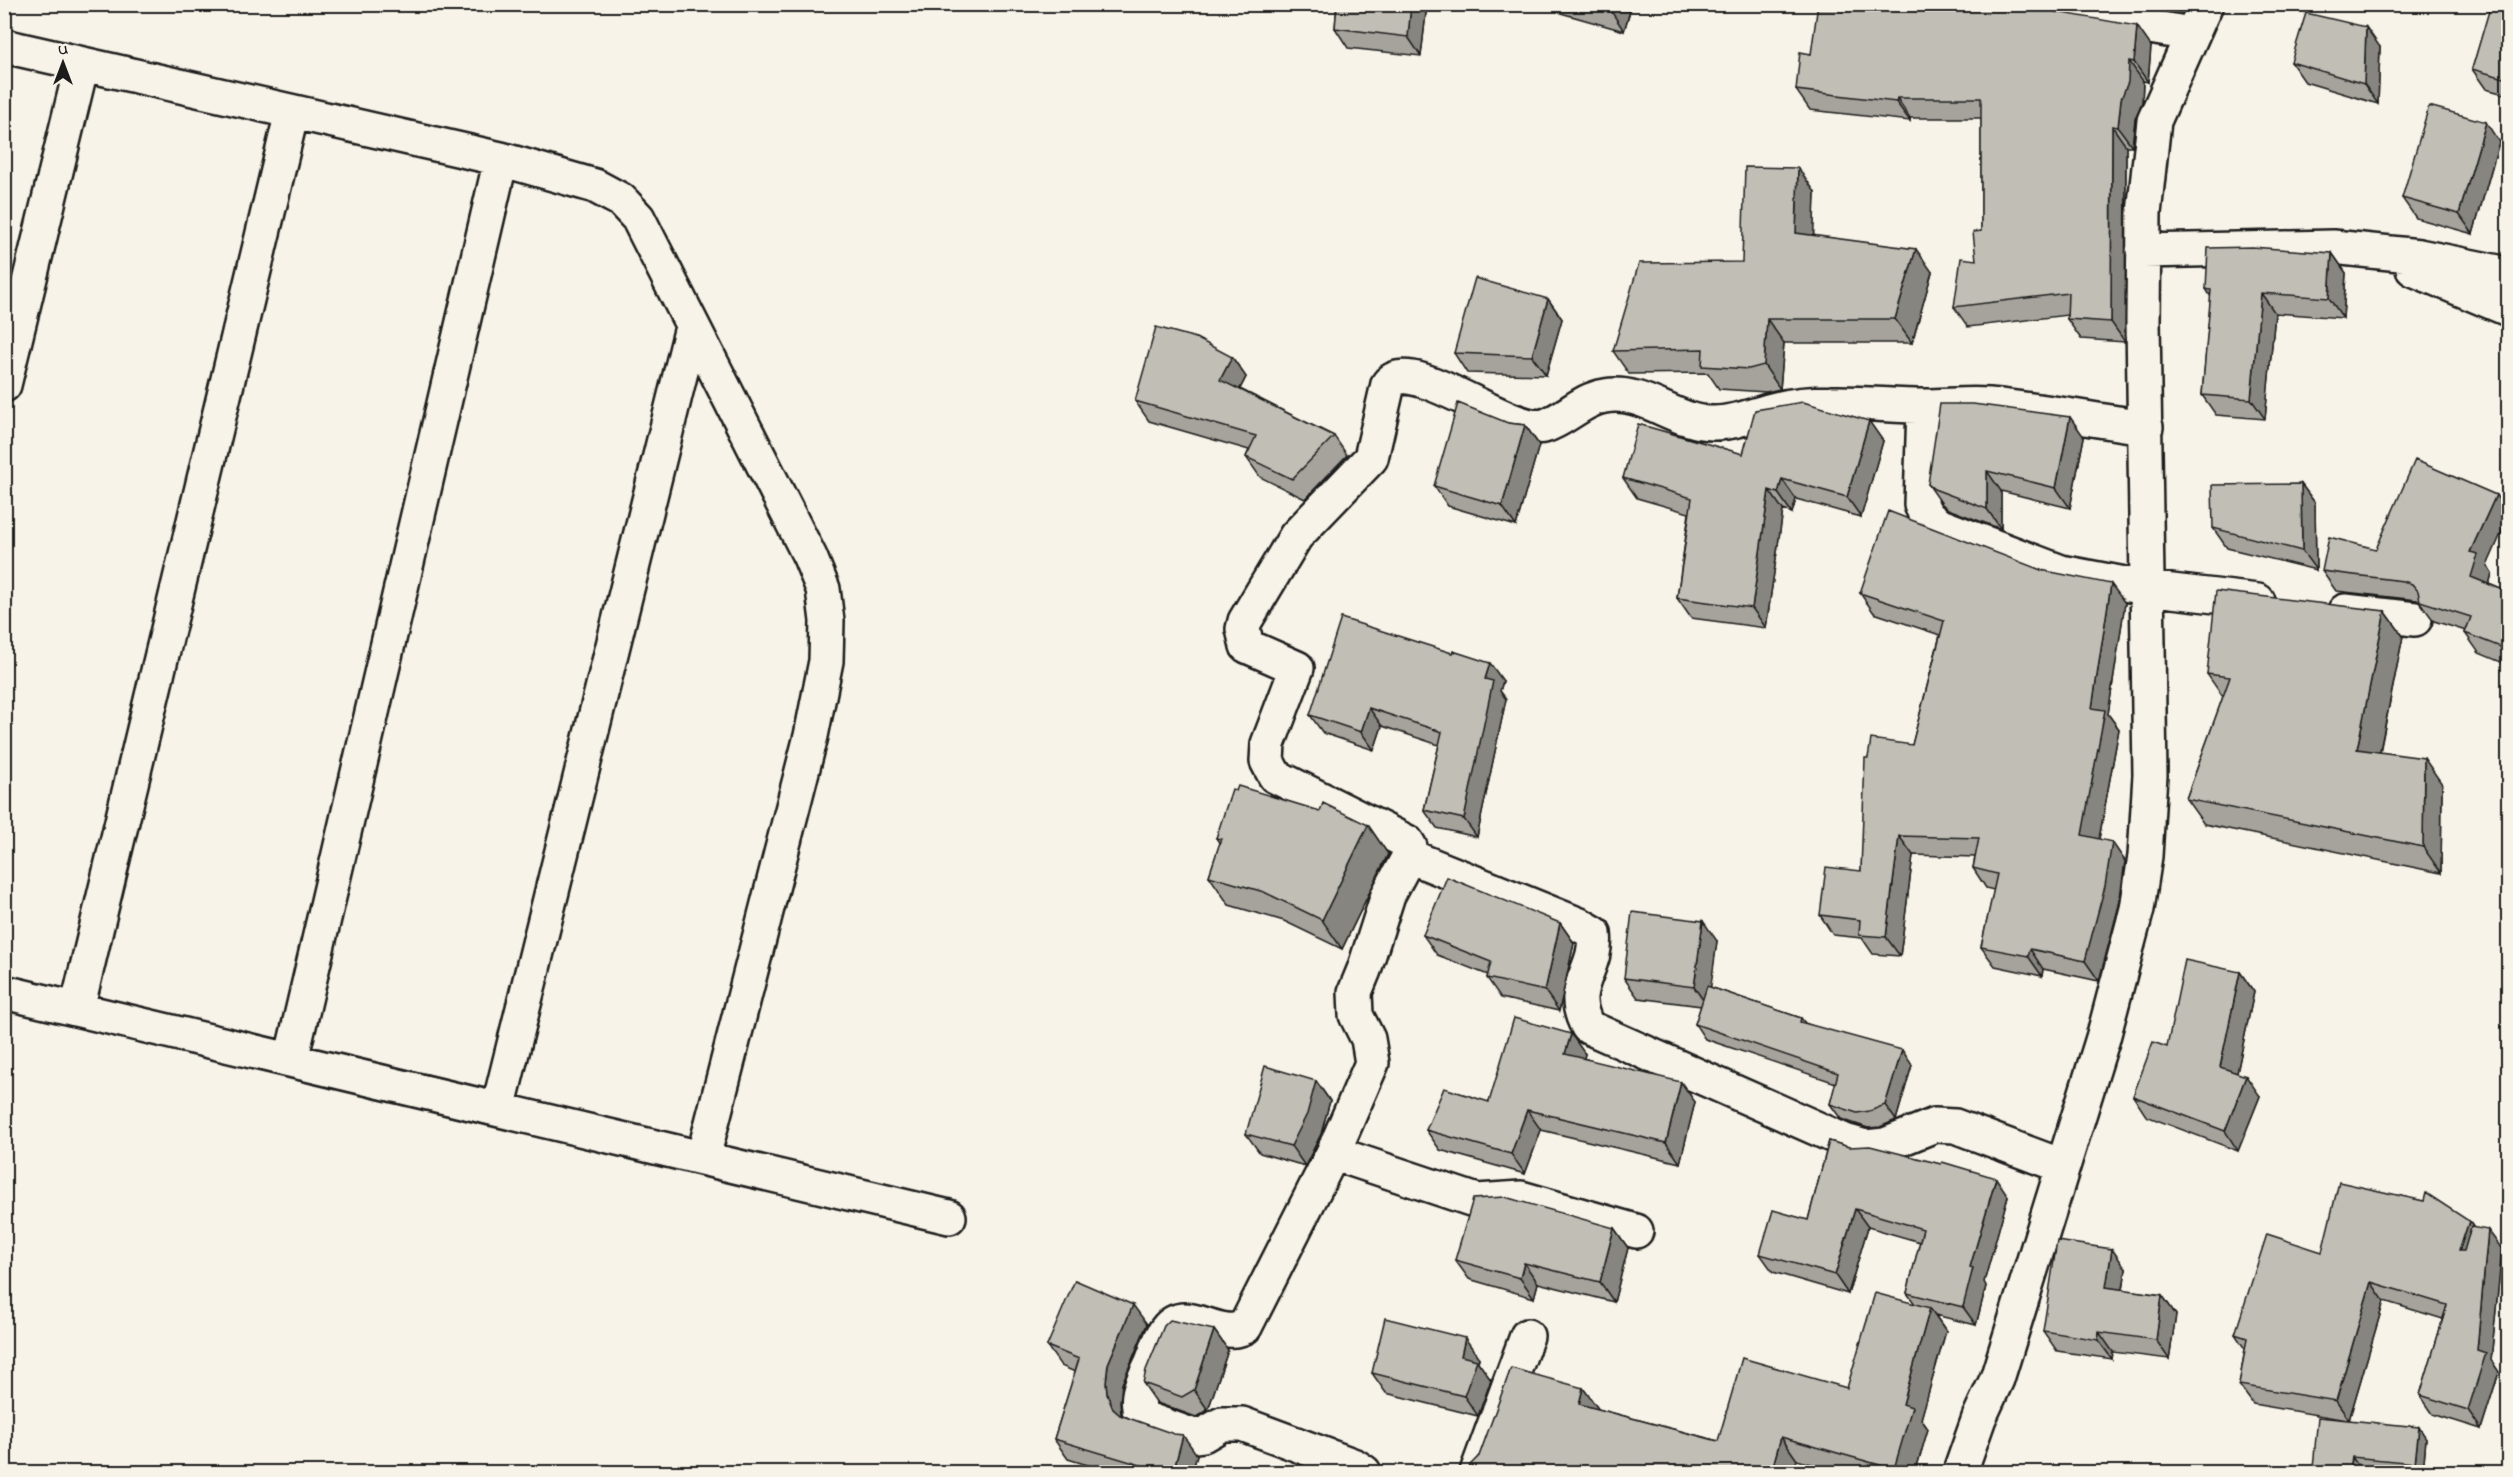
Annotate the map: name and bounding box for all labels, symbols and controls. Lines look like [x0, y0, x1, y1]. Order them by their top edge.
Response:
north arrow [33, 33, 93, 93]
text: U [58, 38, 68, 62]

